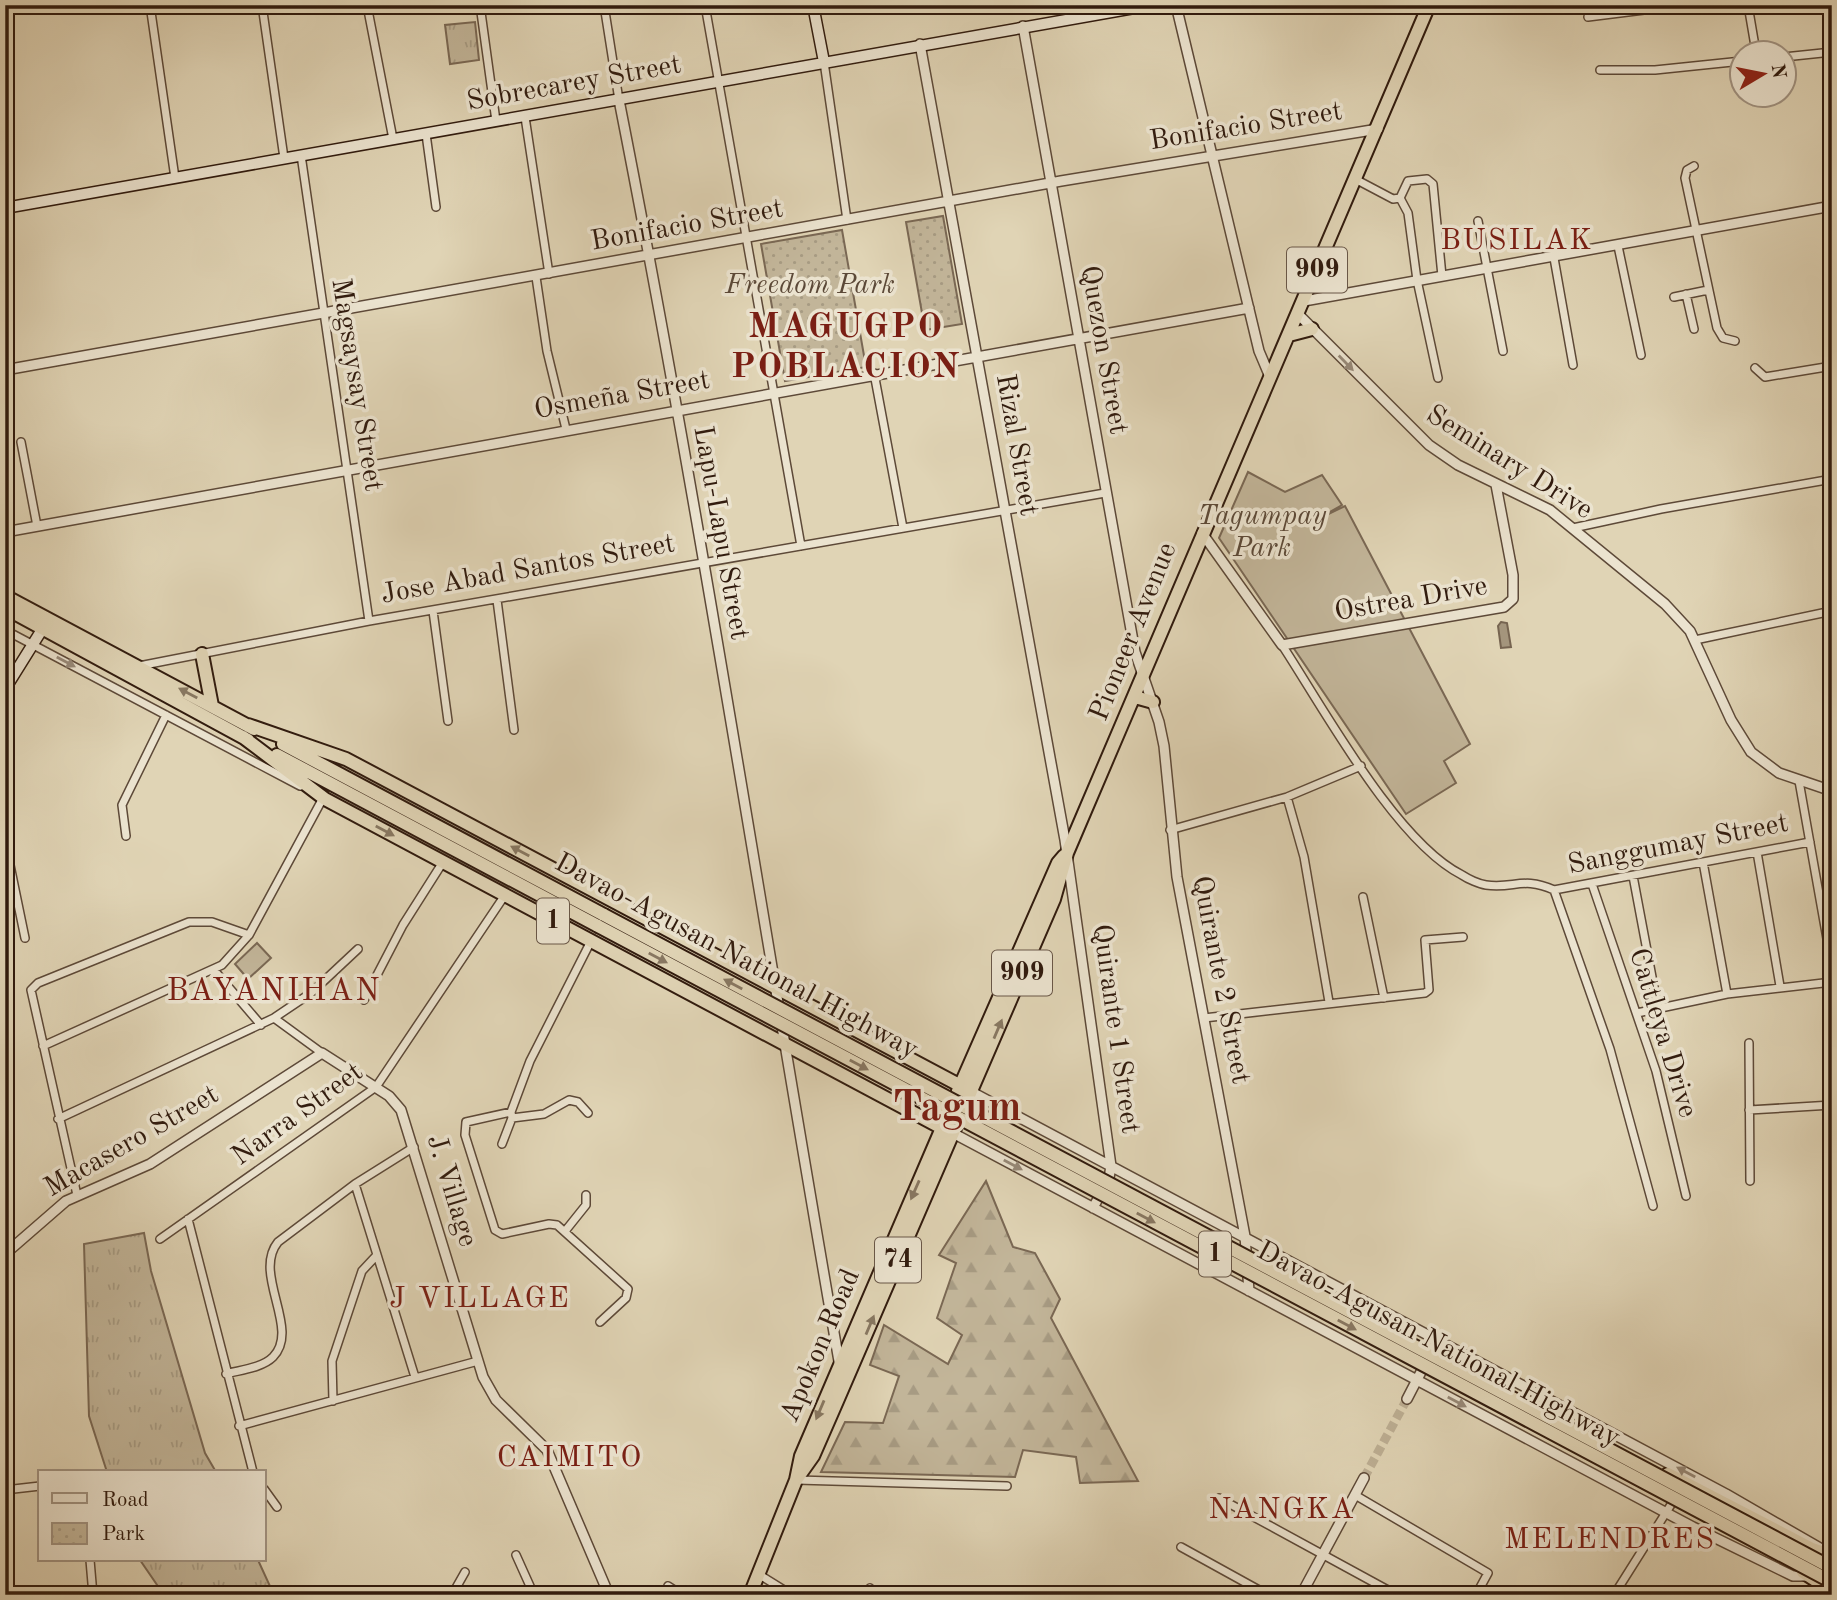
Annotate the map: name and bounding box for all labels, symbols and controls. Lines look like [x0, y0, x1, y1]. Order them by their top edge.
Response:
north arrow [1728, 38, 1798, 108]
street label: Sobrecarey Street [465, 51, 683, 117]
text: N [1767, 63, 1788, 81]
street label: Bonifacio Street [1148, 98, 1344, 156]
street label: Bonifacio Street [589, 195, 785, 257]
district label: BUSILAK [1440, 226, 1594, 256]
road number: 909 [1287, 247, 1347, 292]
street label: Quezon Street [1074, 263, 1132, 437]
park label: Freedom Park [724, 272, 895, 300]
street label: Magsaysay Street [325, 277, 387, 493]
district label: MAGUGPO POBLACION [731, 310, 961, 385]
one-way arrow [1337, 354, 1353, 371]
street label: Osmeña Street [532, 367, 712, 425]
street label: Rizal Street [990, 372, 1042, 518]
street label: Seminary Drive [1421, 401, 1597, 525]
street label: Lapu-Lapu Street [687, 424, 753, 642]
park label: Tagumpay Park [1197, 503, 1327, 563]
street label: Jose Abad Santos Street [379, 530, 677, 610]
street label: Pioneer Avenue [1086, 539, 1182, 725]
street label: Ostrea Drive [1332, 573, 1490, 627]
one-way arrow [56, 655, 76, 667]
one-way arrow [178, 687, 198, 699]
street label: Sanggumay Street [1565, 810, 1791, 880]
one-way arrow [375, 825, 395, 837]
one-way arrow [509, 846, 529, 858]
street label: Davao-Agusan National Highway [550, 849, 922, 1065]
street label: Quirante 2 Street [1186, 874, 1254, 1086]
road number: 1 [537, 898, 569, 944]
street label: Quirante 1 Street [1086, 922, 1144, 1136]
street label: Cattleya Drive [1623, 945, 1701, 1121]
road number: 909 [992, 950, 1052, 996]
one-way arrow [648, 952, 668, 964]
district label: BAYANIHAN [166, 976, 382, 1008]
one-way arrow [723, 978, 743, 990]
one-way arrow [993, 1018, 1004, 1039]
street label: Narra Street [227, 1058, 369, 1172]
one-way arrow [849, 1059, 869, 1071]
street label: Macasero Street [40, 1081, 224, 1203]
district label: Tagum [892, 1088, 1022, 1130]
street label: J. Village [421, 1132, 481, 1250]
one-way arrow [1003, 1160, 1023, 1171]
one-way arrow [909, 1180, 921, 1200]
one-way arrow [1136, 1212, 1156, 1223]
road number: 1 [1199, 1232, 1231, 1276]
street label: Davao-Agusan National Highway [1252, 1237, 1624, 1453]
road number: 74 [875, 1238, 921, 1282]
street label: Apokon Road [776, 1265, 866, 1427]
district label: J VILLAGE [389, 1284, 571, 1314]
one-way arrow [865, 1314, 876, 1335]
one-way arrow [1337, 1319, 1357, 1330]
one-way arrow [1447, 1396, 1467, 1407]
one-way arrow [814, 1400, 826, 1420]
district label: CAIMITO [497, 1443, 643, 1473]
one-way arrow [1676, 1467, 1696, 1478]
legend [38, 1470, 266, 1562]
text: Road [102, 1490, 149, 1511]
district label: NANGKA [1208, 1495, 1356, 1525]
text: Park [102, 1524, 145, 1545]
district label: MELENDRES [1504, 1525, 1716, 1555]

